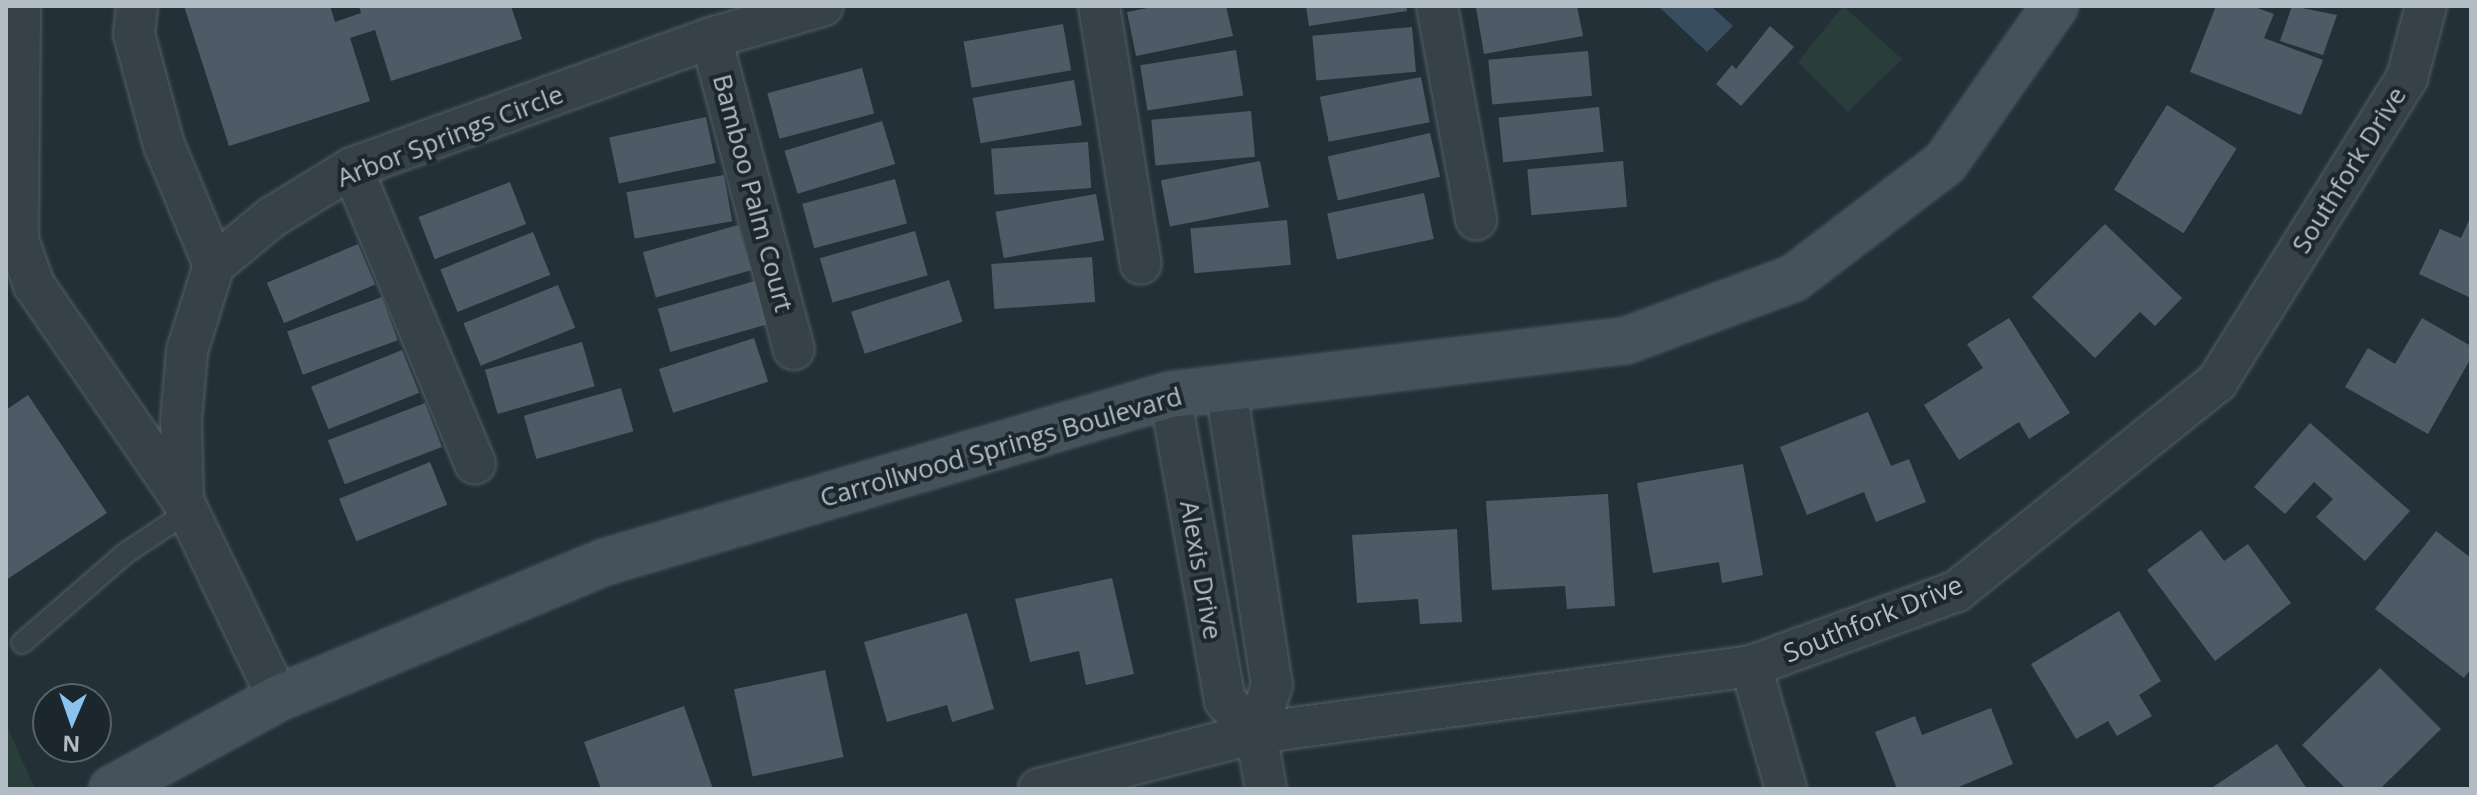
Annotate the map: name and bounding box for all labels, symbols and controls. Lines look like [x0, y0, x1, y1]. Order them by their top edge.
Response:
street label: Bamboo Palm Court [706, 71, 800, 315]
street label: Arbor Springs Circle [333, 78, 567, 194]
street label: Southfork Drive [2285, 81, 2413, 259]
street label: Carrollwood Springs Boulevard [816, 380, 1186, 514]
street label: Alexis Drive [1173, 498, 1229, 642]
street label: Southfork Drive [1779, 569, 1967, 669]
north arrow [32, 683, 112, 763]
text: N [62, 730, 81, 760]

